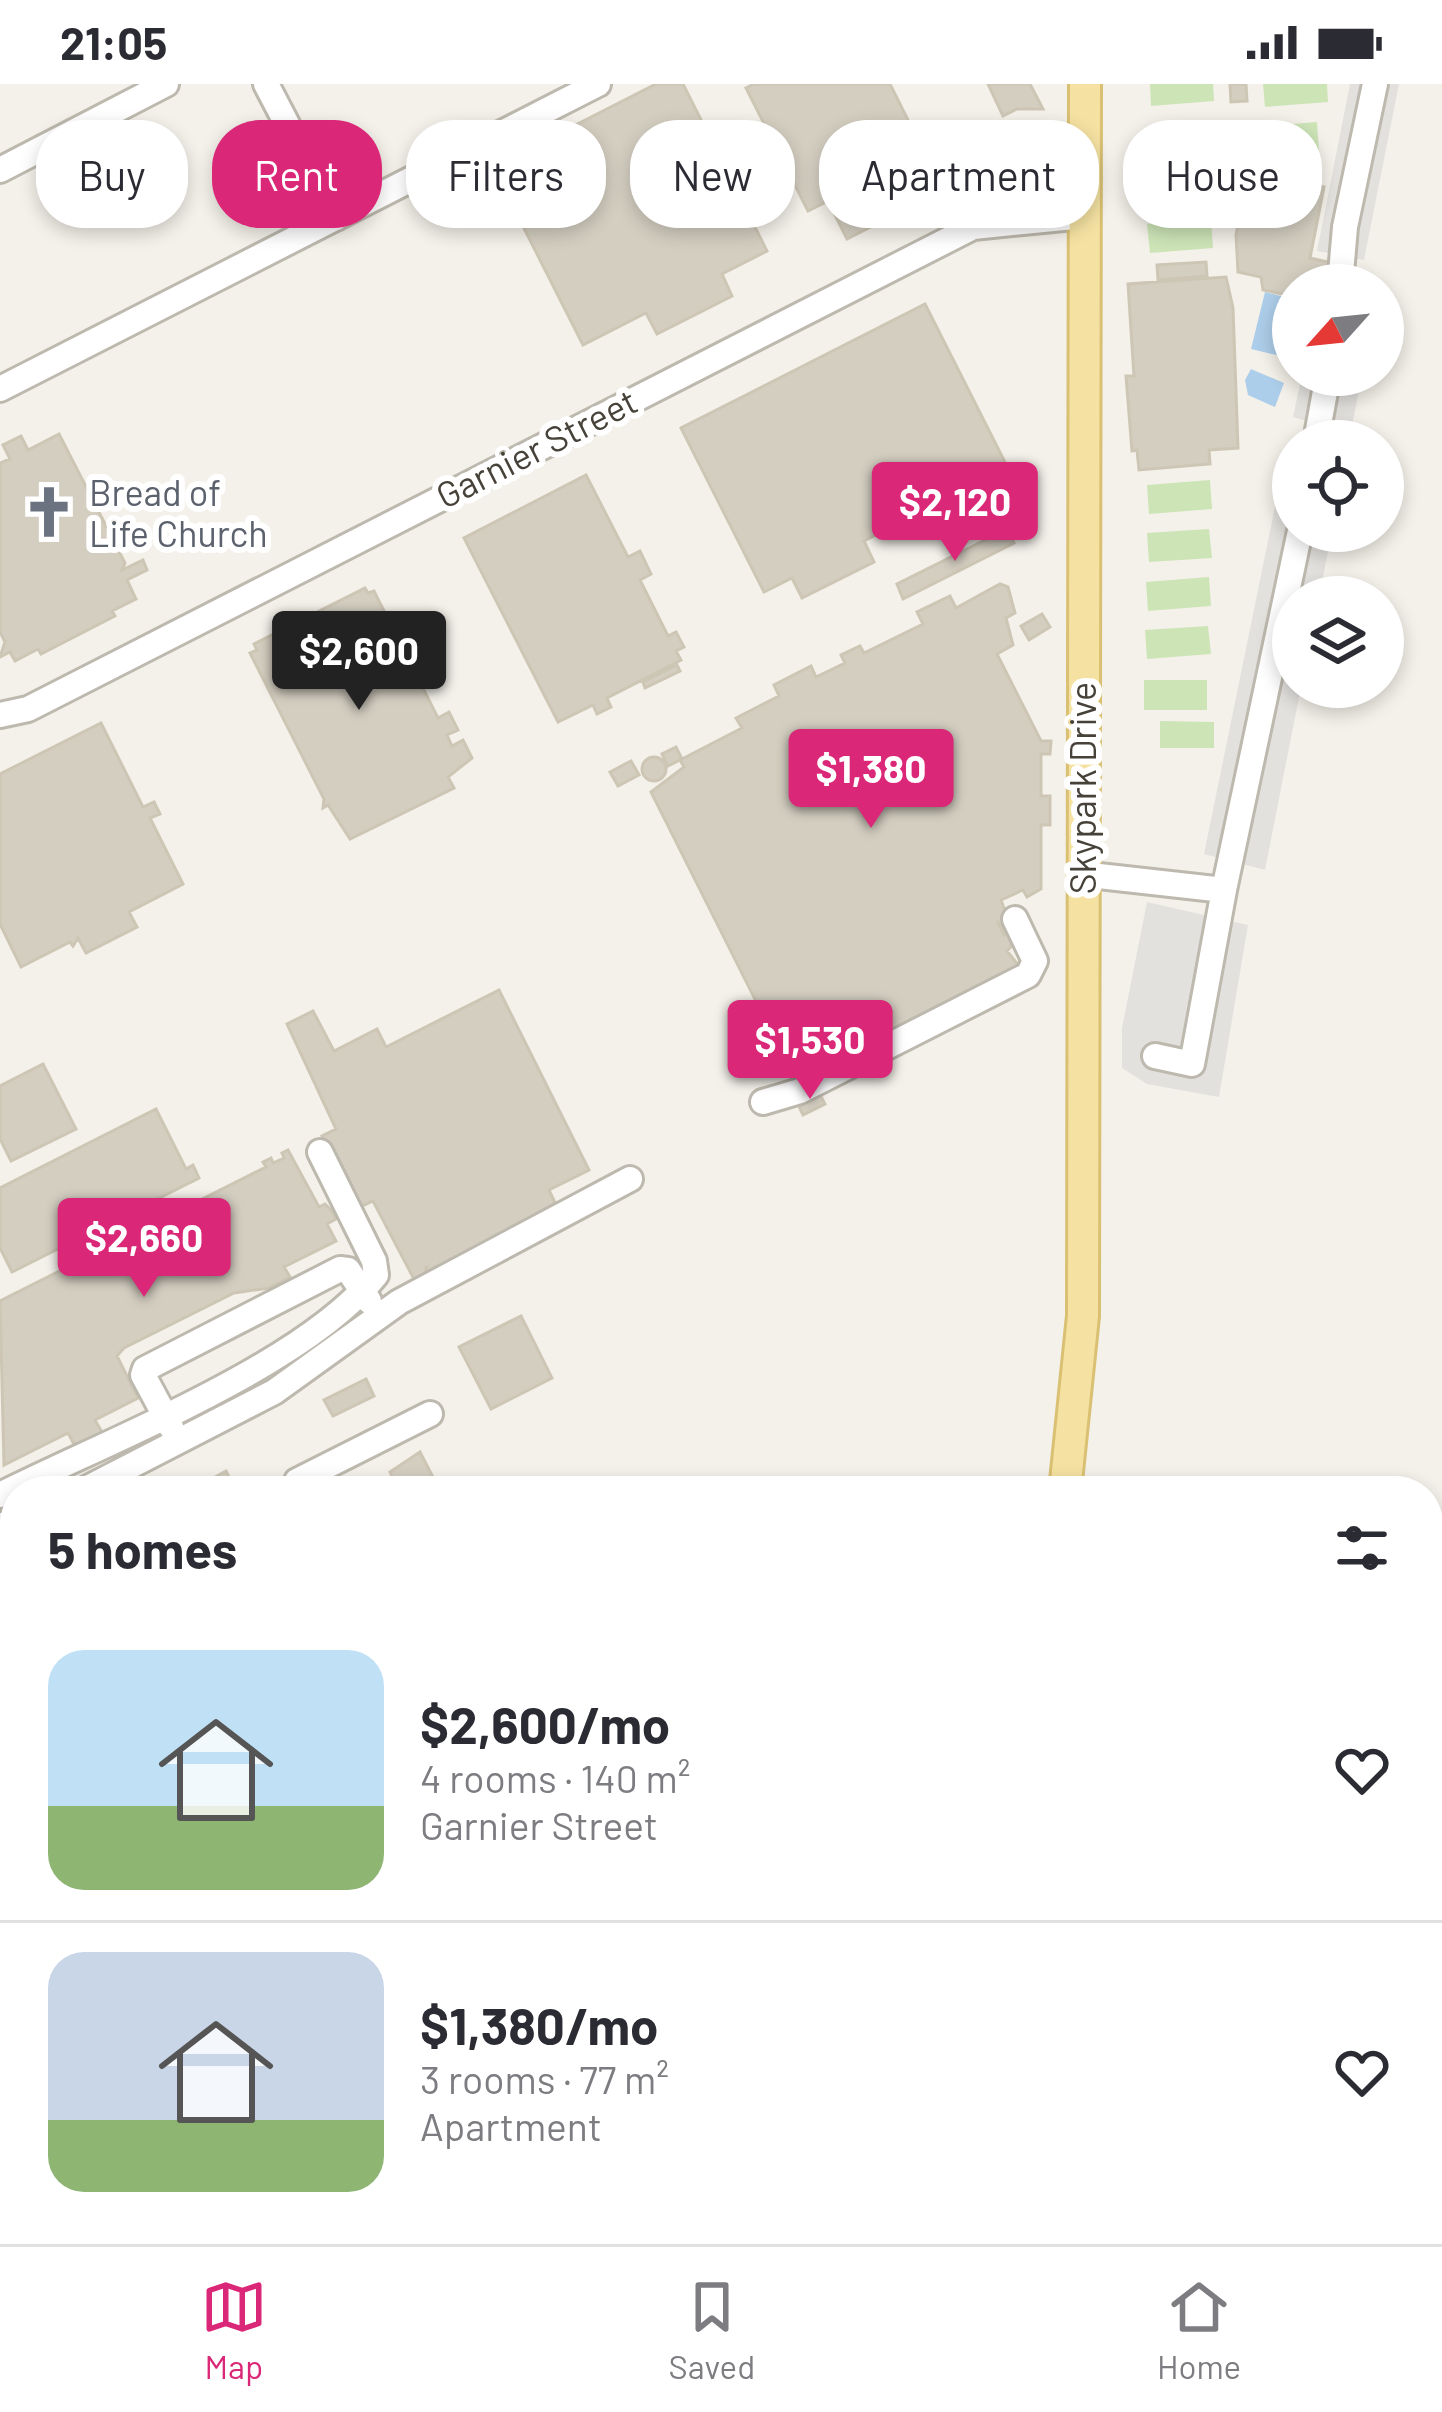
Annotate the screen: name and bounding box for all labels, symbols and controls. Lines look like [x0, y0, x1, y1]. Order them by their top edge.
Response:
text: 21:05 [60, 15, 167, 69]
chip: Buy [36, 120, 188, 228]
chip: Rent [212, 120, 382, 228]
chip: Filters [406, 120, 606, 228]
chip: New [630, 120, 795, 228]
chip: Apartment [819, 120, 1099, 228]
chip: House [1123, 120, 1322, 228]
north arrow [1272, 264, 1404, 396]
map controls [1272, 264, 1404, 708]
street label: Garnier Street [428, 378, 644, 516]
button: locate [1272, 420, 1404, 552]
pin: $2,120 [857, 462, 1053, 564]
place label: Bread of Life Church [89, 470, 268, 554]
text: $2,120 [899, 477, 1011, 524]
church icon: Bread of Life Church [20, 483, 78, 541]
button: layers [1272, 576, 1404, 708]
pin: $2,600 [261, 611, 457, 713]
text: $2,600 [299, 626, 419, 673]
street label: Skypark Drive [1060, 682, 1103, 894]
pin: $1,380 [773, 729, 969, 831]
text: $1,380 [816, 744, 926, 791]
pin: $1,530 [712, 1000, 908, 1102]
text: $1,530 [755, 1015, 865, 1062]
pin: $2,660 [46, 1198, 242, 1300]
text: $2,660 [85, 1213, 203, 1260]
icon: filters [1329, 1515, 1395, 1581]
text: 5 homes [48, 1518, 237, 1579]
text: $2,600/mo [420, 1693, 670, 1754]
icon: home [144, 1698, 288, 1842]
icon: heart [1329, 1737, 1395, 1803]
text: 4 rooms · 140 m² [420, 1754, 691, 1801]
text: Garnier Street [420, 1801, 658, 1848]
text: $1,380/mo [420, 1994, 658, 2055]
icon: home [144, 2000, 288, 2144]
icon: heart [1329, 2039, 1395, 2105]
text: 3 rooms · 77 m² [420, 2055, 669, 2102]
text: Apartment [420, 2102, 602, 2149]
tab: Map [201, 2274, 267, 2386]
tab: Saved [669, 2274, 755, 2386]
tab: Home [1157, 2274, 1241, 2386]

